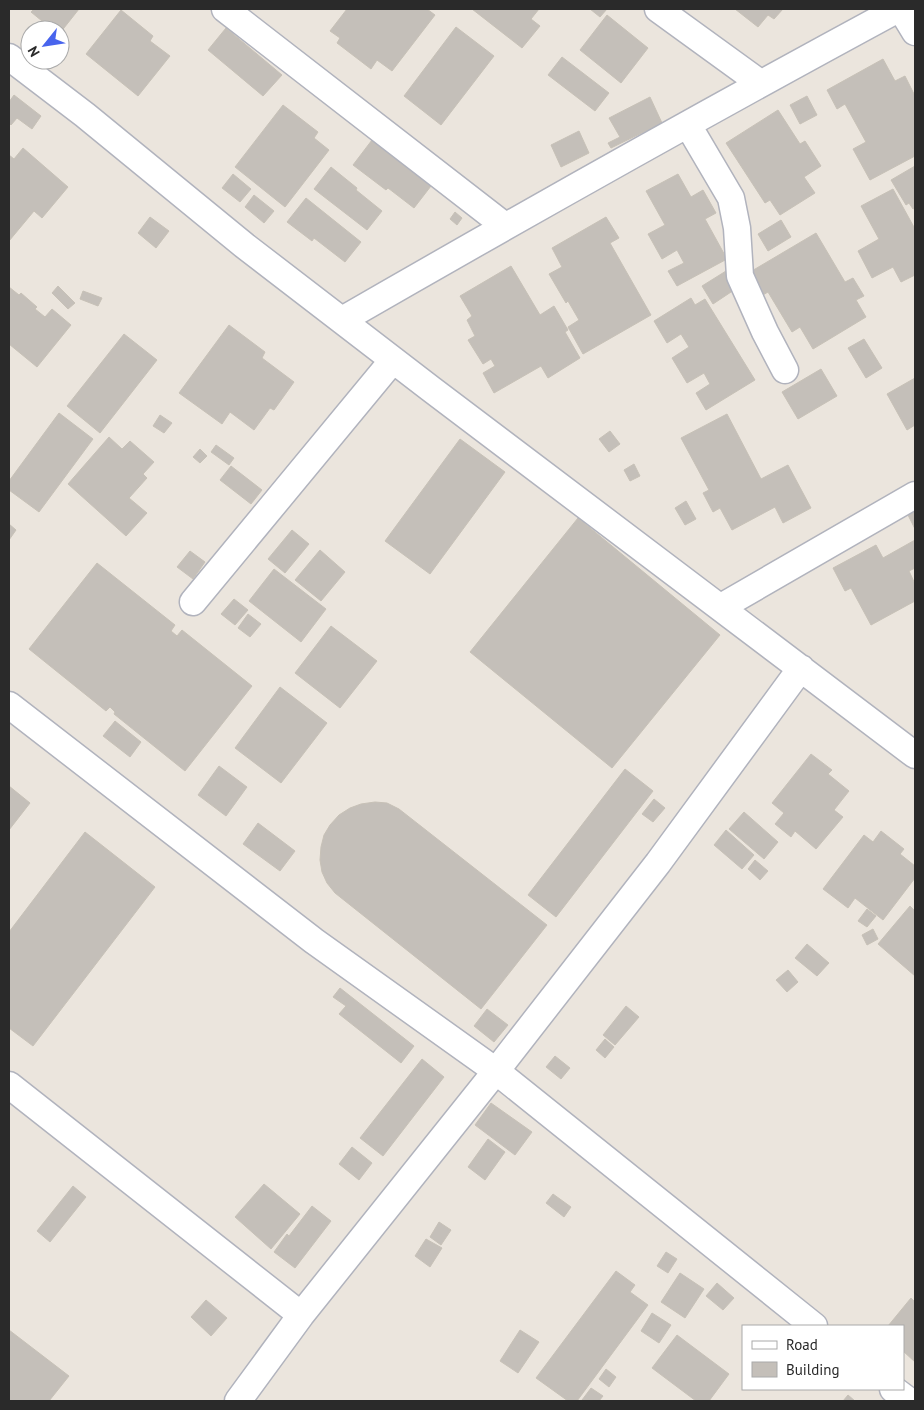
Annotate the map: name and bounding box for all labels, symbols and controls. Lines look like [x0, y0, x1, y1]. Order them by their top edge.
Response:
north arrow [20, 20, 70, 70]
text: N [24, 43, 44, 60]
legend [742, 1325, 904, 1390]
text: Road [786, 1335, 818, 1354]
text: Building [786, 1360, 840, 1379]

